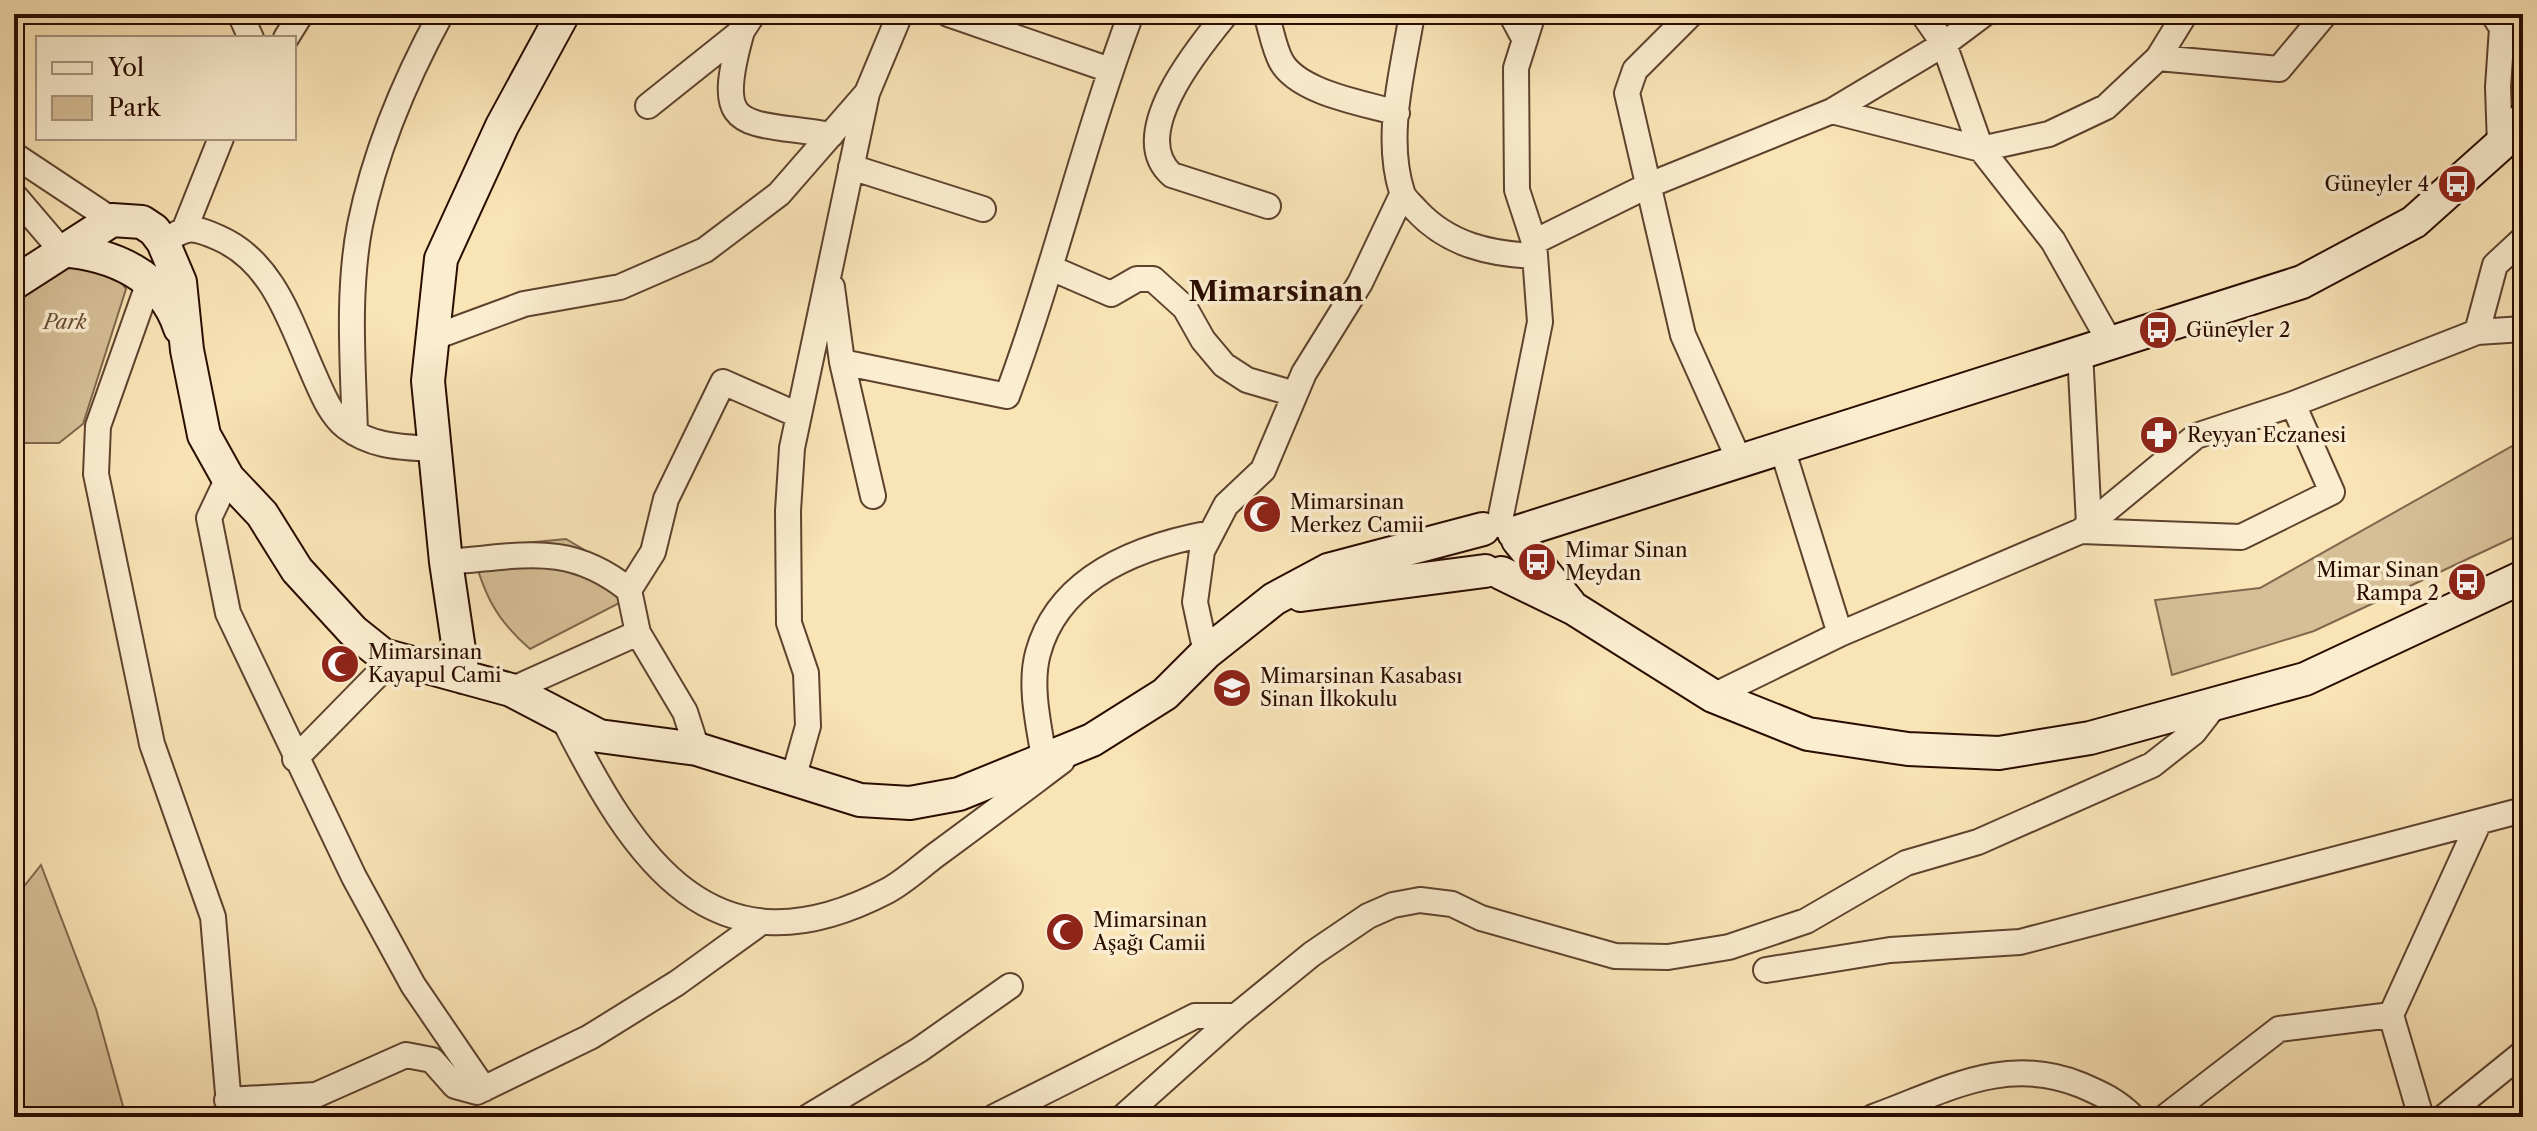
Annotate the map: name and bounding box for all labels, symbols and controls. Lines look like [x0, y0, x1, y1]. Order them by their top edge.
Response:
legend [36, 36, 296, 140]
text: Yol [107, 53, 144, 82]
text: Park [108, 93, 161, 122]
bus stop icon: Güneyler 4 [2436, 163, 2478, 205]
place label: Güneyler 4 [2324, 172, 2429, 196]
district label: Mimarsinan [1188, 274, 1364, 308]
bus stop icon: Güneyler 2 [2137, 309, 2179, 351]
park label: Park [41, 310, 87, 334]
place label: Güneyler 2 [2186, 318, 2290, 342]
pharmacy icon: Reyyan Eczanesi [2138, 414, 2180, 456]
place label: Reyyan Eczanesi [2187, 423, 2346, 447]
place label: Mimarsinan Merkez Camii [1290, 490, 1424, 537]
mosque icon: Mimarsinan Merkez Camii [1241, 493, 1283, 535]
place label: Mimar Sinan Meydan [1565, 538, 1688, 585]
bus stop icon: Mimar Sinan Meydan [1516, 541, 1558, 583]
place label: Mimar Sinan Rampa 2 [2317, 558, 2439, 605]
bus stop icon: Mimar Sinan Rampa 2 [2446, 561, 2488, 603]
place label: Mimarsinan Kayapul Cami [368, 640, 501, 687]
mosque icon: Mimarsinan Kayapul Cami [319, 643, 361, 685]
place label: Mimarsinan Kasabası Sinan İlkokulu [1260, 664, 1462, 711]
school or university icon: Mimarsinan Kasabası Sinan İlkokulu [1211, 667, 1253, 709]
place label: Mimarsinan Aşağı Camii [1092, 908, 1208, 955]
mosque icon: Mimarsinan Aşağı Camii [1044, 911, 1086, 953]

